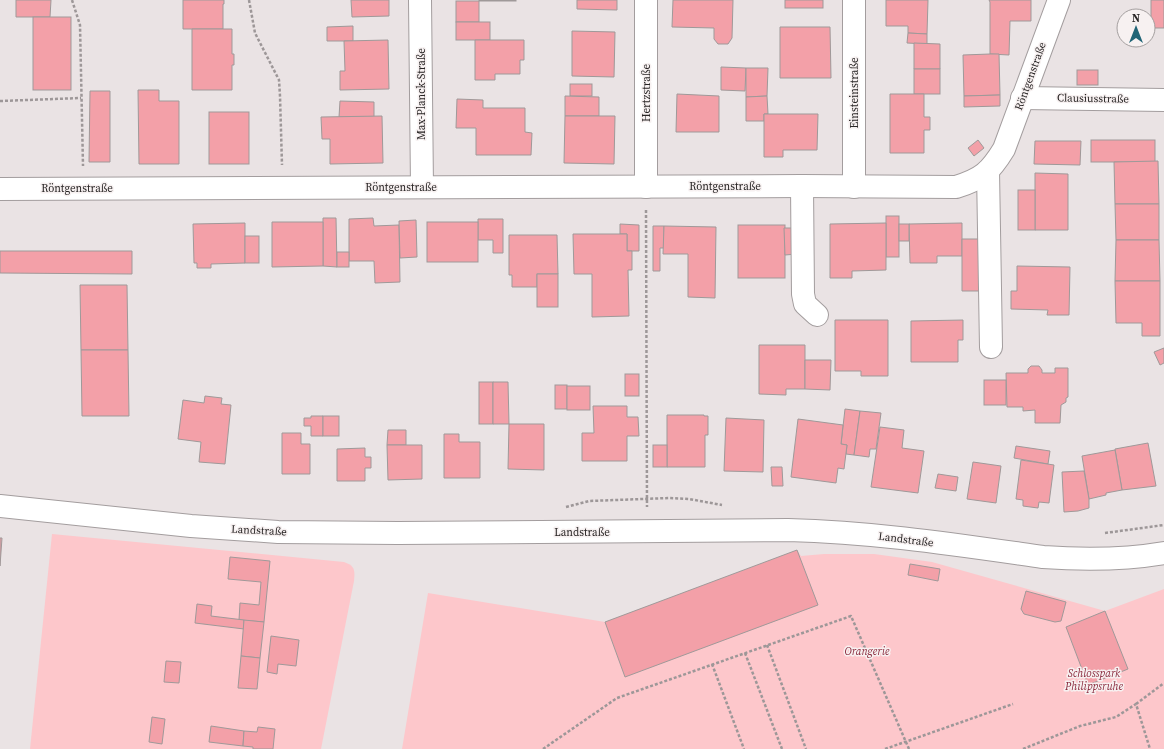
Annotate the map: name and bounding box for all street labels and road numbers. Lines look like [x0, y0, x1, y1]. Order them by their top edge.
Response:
street label: Röntgenstraße [1011, 40, 1050, 112]
street label: Max-Planck-Straße [414, 48, 429, 140]
street label: Einsteinstraße [847, 57, 862, 129]
street label: Hertzstraße [639, 64, 654, 122]
street label: Clausiusstraße [1057, 90, 1129, 107]
street label: Röntgenstraße [689, 179, 761, 194]
street label: Röntgenstraße [365, 180, 437, 195]
street label: Röntgenstraße [41, 181, 113, 196]
street label: Landstraße [231, 522, 288, 539]
street label: Landstraße [554, 525, 610, 540]
street label: Landstraße [877, 529, 935, 550]

